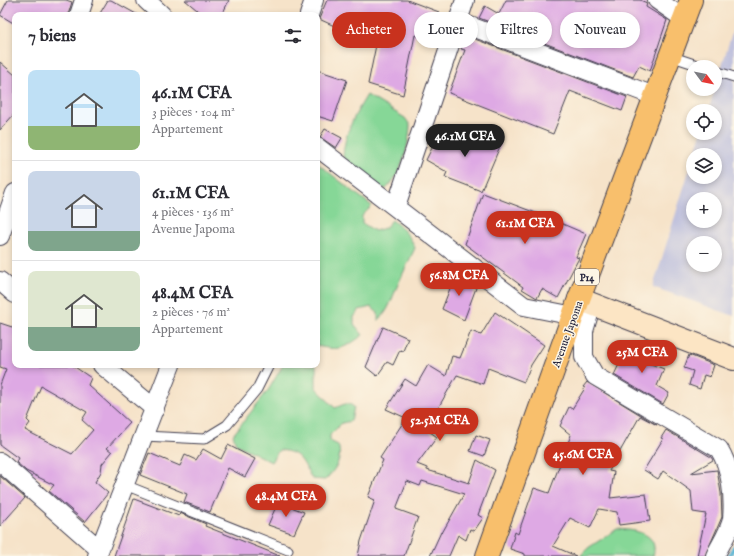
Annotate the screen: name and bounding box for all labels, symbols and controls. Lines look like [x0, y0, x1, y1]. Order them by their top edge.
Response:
chip: Acheter [332, 12, 406, 48]
chip: Louer [414, 12, 478, 48]
chip: Filtres [486, 12, 552, 48]
chip: Nouveau [560, 12, 640, 48]
icon: filters [282, 25, 304, 47]
text: 7 biens [28, 26, 76, 47]
north arrow [686, 60, 722, 96]
map controls [686, 60, 722, 272]
text: 46.1M CFA [152, 83, 231, 104]
icon: home [60, 86, 108, 134]
text: 3 pièces · 104 m² [152, 104, 235, 121]
button: locate [686, 104, 722, 140]
text: Appartement [152, 121, 223, 138]
pin: 46.1M CFA [419, 124, 511, 158]
text: 46.1M CFA [435, 128, 495, 145]
button: layers [686, 148, 722, 184]
text: 61.1M CFA [152, 183, 229, 204]
icon: home [60, 187, 108, 235]
button: + [686, 192, 722, 228]
text: 4 pièces · 136 m² [152, 204, 234, 221]
pin: 61.1M CFA [479, 211, 571, 245]
text: 61.1M CFA [496, 215, 554, 232]
text: Avenue Japoma [152, 221, 235, 238]
button: − [686, 236, 722, 272]
pin: 56.8M CFA [413, 263, 505, 297]
text: 56.8M CFA [429, 267, 489, 284]
road number: P14 [575, 269, 599, 285]
text: 48.4M CFA [152, 283, 233, 304]
icon: home [60, 287, 108, 335]
street label: Avenue Japoma [549, 299, 587, 371]
text: 2 pièces · 76 m² [152, 304, 230, 321]
text: Appartement [152, 321, 223, 338]
pin: 25M CFA [605, 340, 679, 374]
text: 25M CFA [616, 344, 668, 361]
pin: 52.5M CFA [394, 408, 486, 442]
text: 52.5M CFA [410, 412, 470, 429]
pin: 45.6M CFA [537, 442, 629, 476]
text: 45.6M CFA [553, 446, 613, 463]
pin: 48.4M CFA [240, 484, 332, 518]
text: 48.4M CFA [255, 488, 317, 505]

